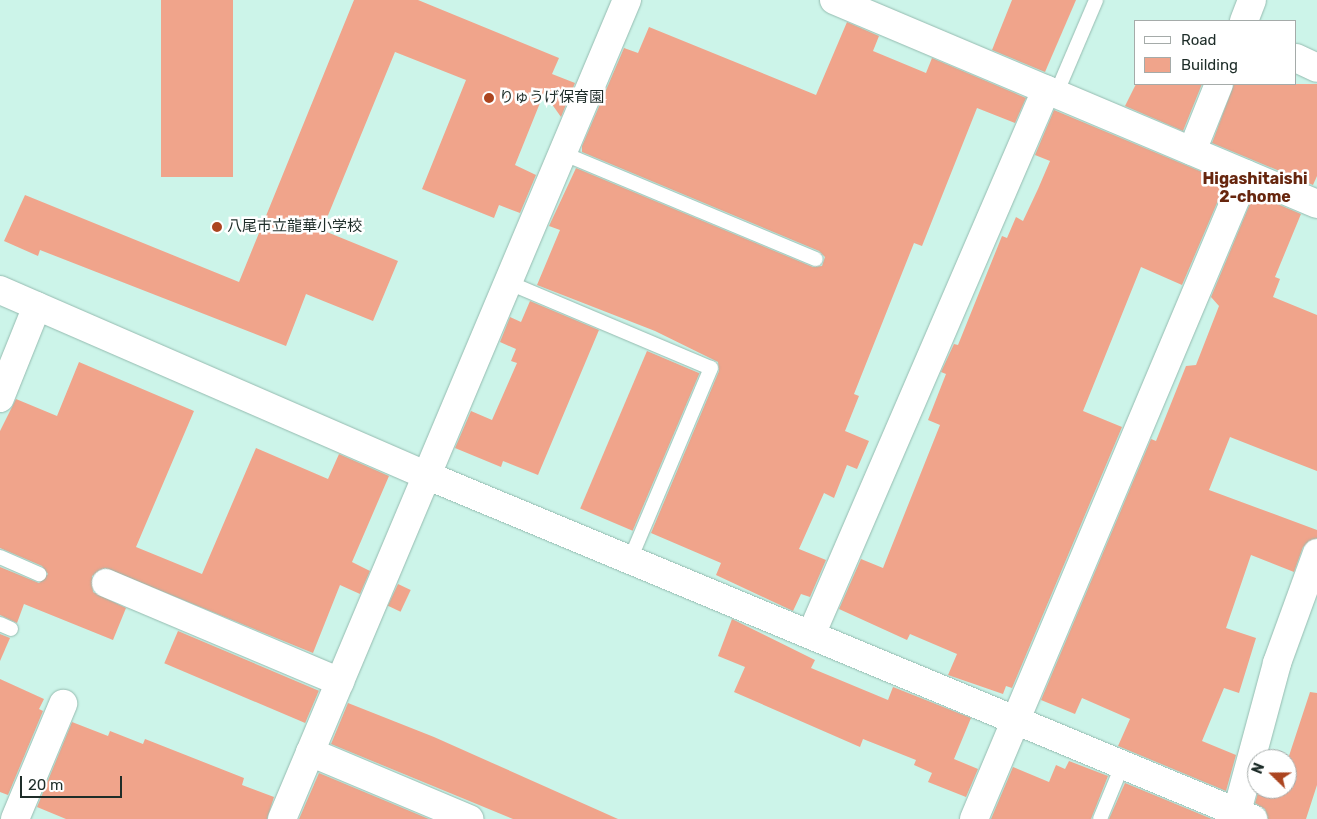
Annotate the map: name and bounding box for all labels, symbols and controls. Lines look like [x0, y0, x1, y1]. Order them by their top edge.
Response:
legend [1134, 20, 1297, 85]
text: Road [1181, 31, 1217, 49]
text: Building [1181, 56, 1238, 74]
place label: りゅうげ保育園 [499, 89, 604, 107]
marker: りゅうげ保育園 [483, 92, 495, 104]
district label: Higashitaishi 2-chome [1202, 169, 1308, 207]
place label: 八尾市立龍華小学校 [227, 218, 362, 236]
marker: 八尾市立龍華小学校 [211, 221, 223, 233]
north arrow [1247, 749, 1297, 799]
text: N [1249, 761, 1268, 776]
scale bar [22, 766, 125, 798]
text: 20 m [28, 776, 63, 794]

